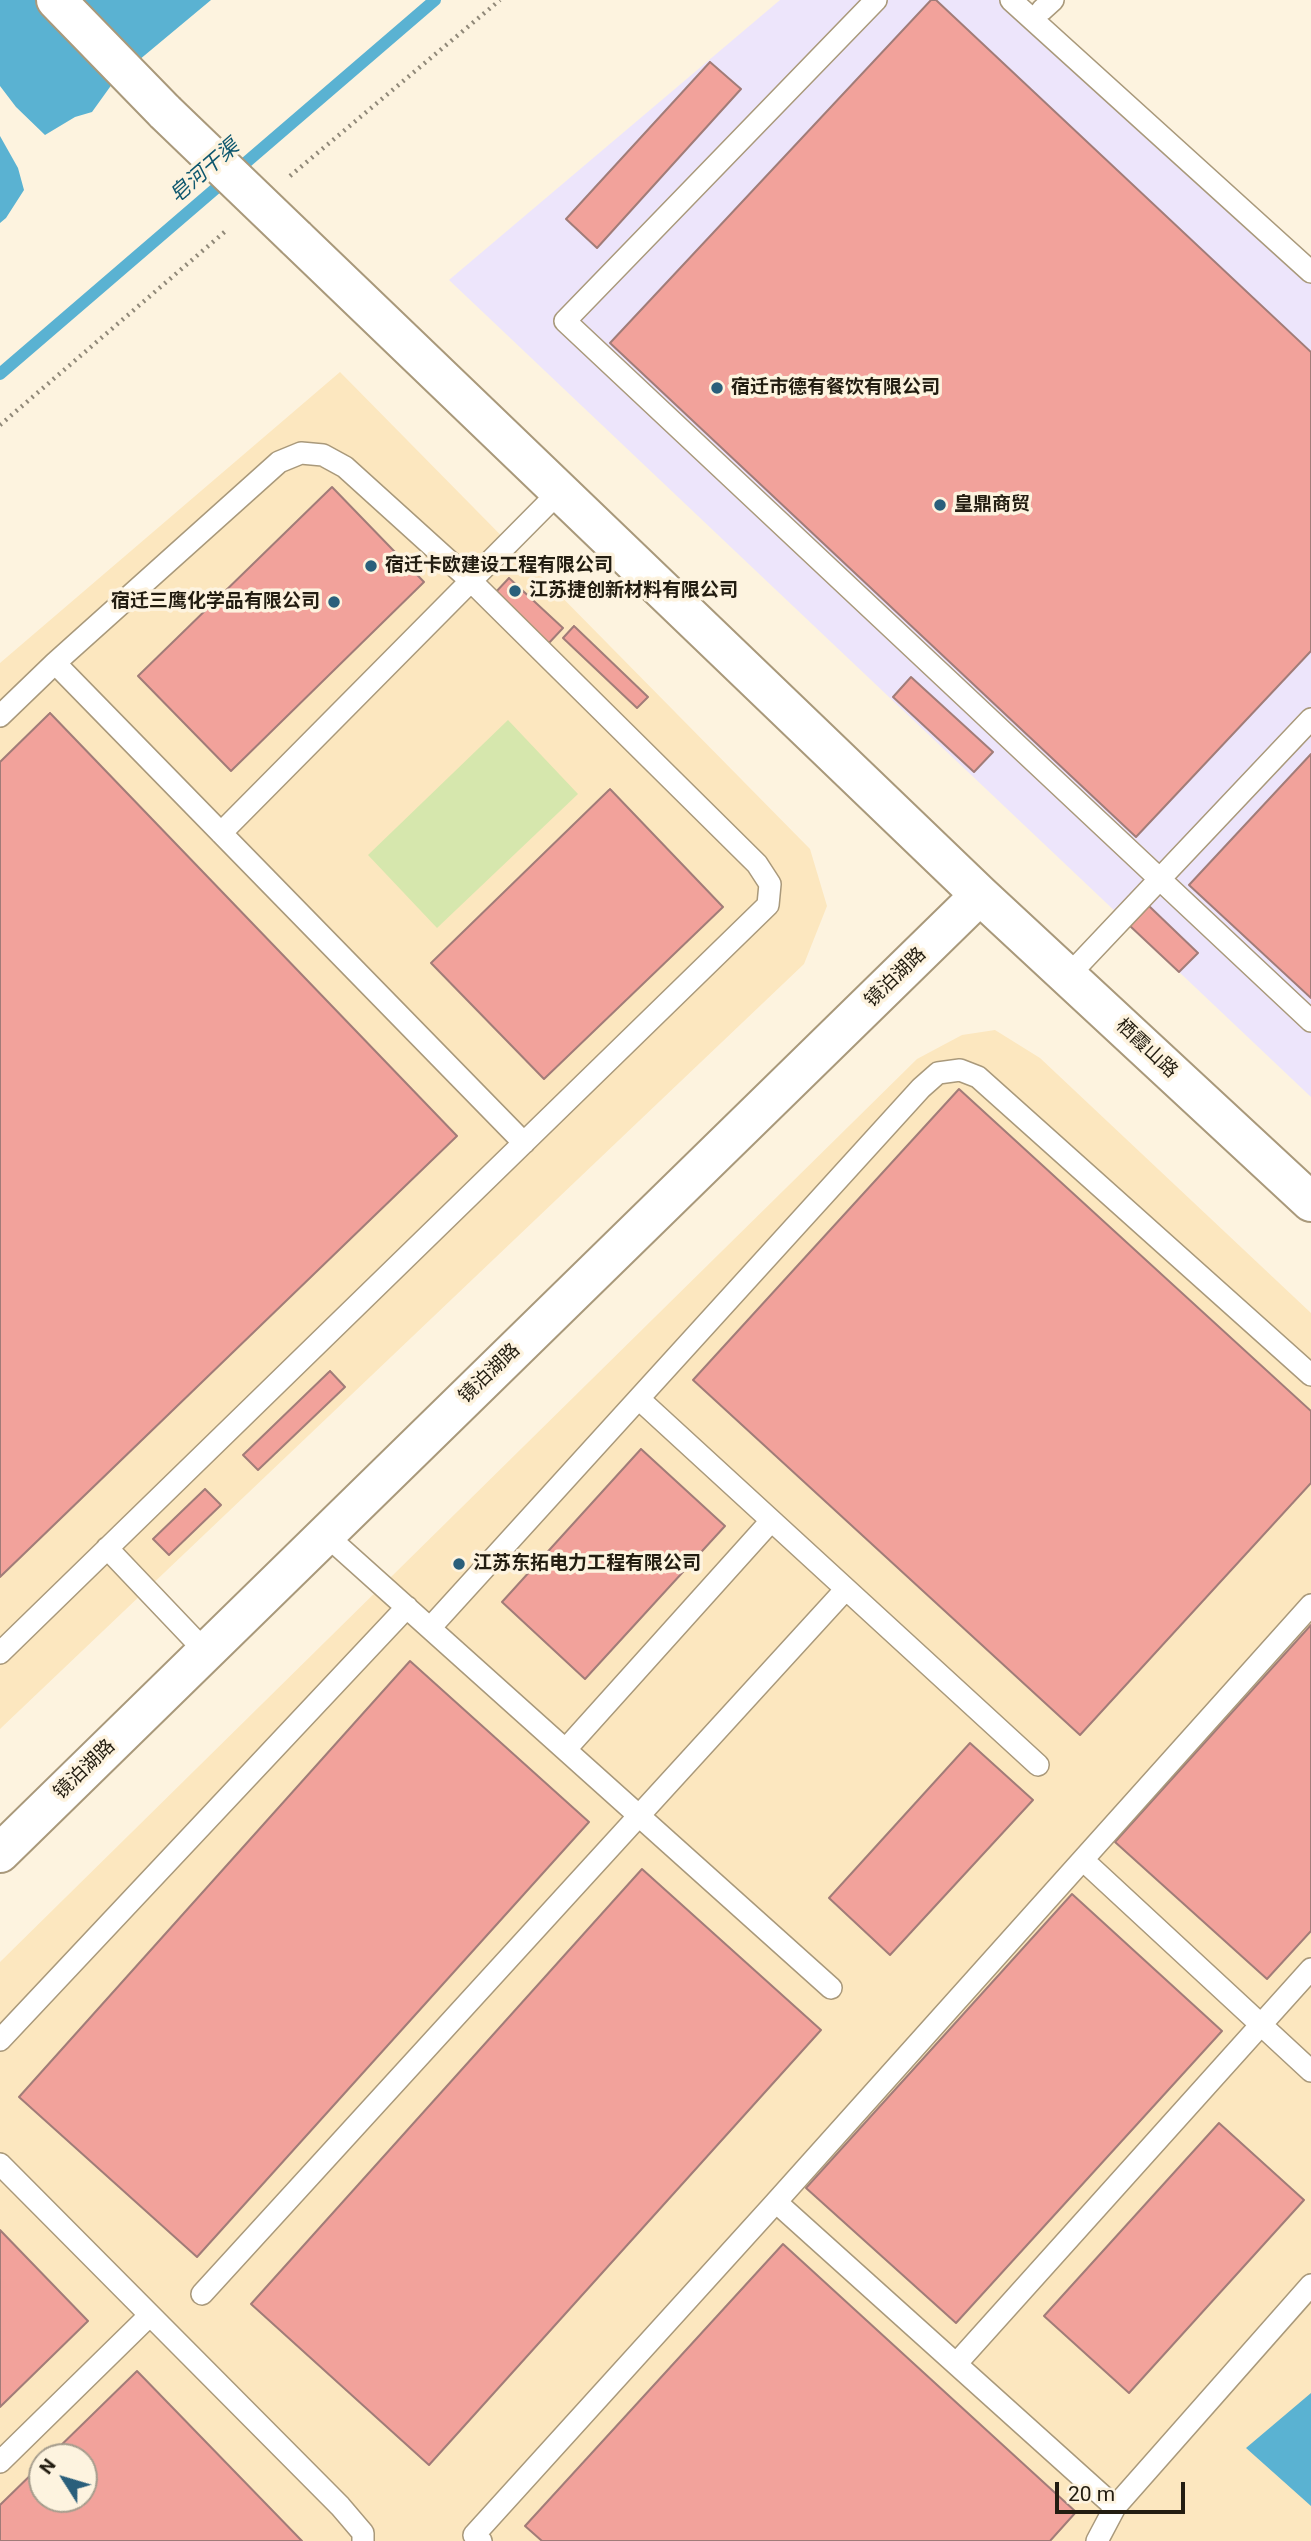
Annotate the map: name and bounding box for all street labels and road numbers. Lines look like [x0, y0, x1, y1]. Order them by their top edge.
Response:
street label: 镜泊湖路 [861, 943, 931, 1013]
street label: 栖霞山路 [1110, 1015, 1182, 1083]
street label: 镜泊湖路 [455, 1339, 525, 1409]
street label: 镜泊湖路 [50, 1735, 120, 1805]

